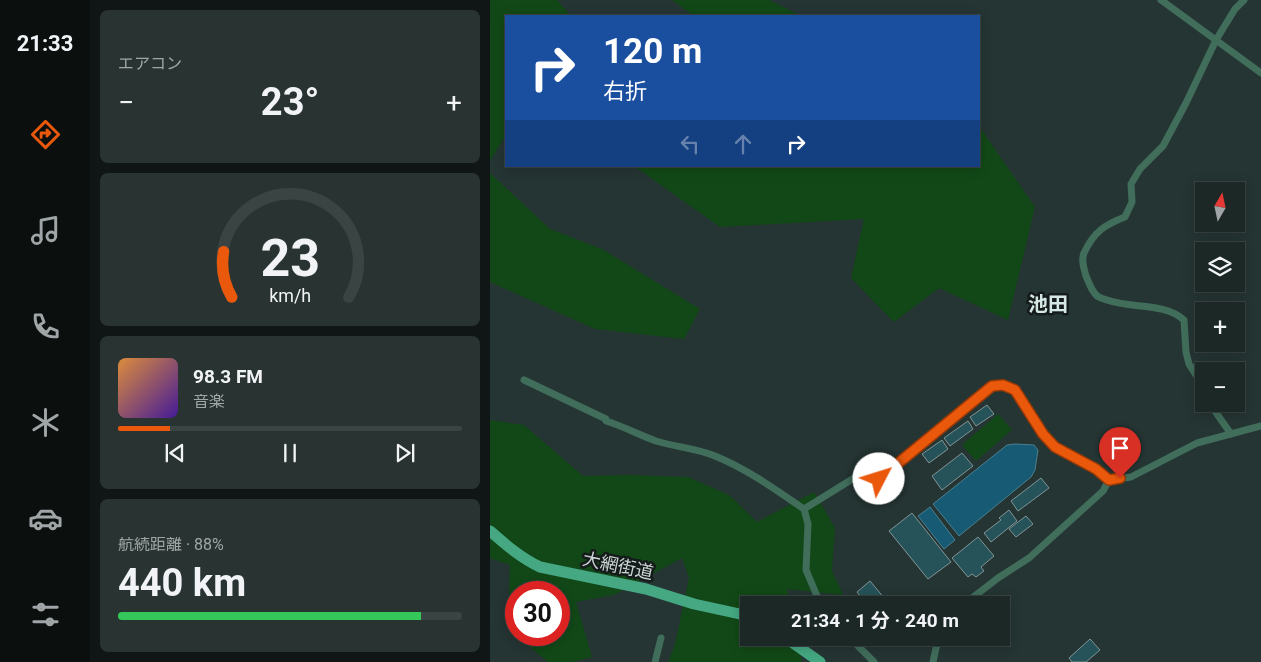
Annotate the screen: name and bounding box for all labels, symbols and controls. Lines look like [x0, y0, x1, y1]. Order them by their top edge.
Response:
text: 21:33 [17, 31, 73, 56]
text: 120 m [603, 31, 702, 72]
icon: right [520, 35, 585, 100]
text: エアコン [118, 54, 182, 73]
text: 右折 [603, 79, 647, 104]
text: 23° [261, 80, 319, 124]
text: − [118, 86, 134, 119]
text: + [446, 86, 462, 119]
icon: directions [28, 117, 63, 152]
icon: left [676, 130, 704, 158]
icon: ahead [729, 130, 757, 158]
icon: right [782, 130, 810, 158]
north arrow [1195, 182, 1245, 232]
map controls [1195, 182, 1245, 412]
icon: music [28, 213, 63, 248]
text: 23 [260, 228, 320, 289]
button: layers [1195, 242, 1245, 292]
text: km/h [269, 285, 311, 306]
district label: 池田 [1028, 292, 1068, 316]
button: + [1195, 302, 1245, 352]
icon: phone [28, 309, 63, 344]
button: − [1195, 362, 1245, 412]
text: 98.3 FM [193, 365, 263, 388]
text: 音楽 [193, 392, 225, 411]
icon: climate [28, 405, 63, 440]
pin [1099, 427, 1141, 478]
icon: arrive [1106, 434, 1134, 462]
icon: previous [161, 439, 189, 467]
icon: pause [276, 439, 304, 467]
icon: next [391, 439, 419, 467]
position arrow [852, 452, 904, 504]
icon: car [28, 501, 63, 536]
text: 航続距離 · 88% [118, 535, 224, 554]
street label: 大網街道 [581, 548, 656, 583]
text: 440 km [118, 561, 246, 605]
speed limit sign: 30 [505, 581, 570, 646]
icon: filters [28, 597, 63, 632]
text: 21:34 · 1 分 · 240 m [791, 609, 959, 632]

